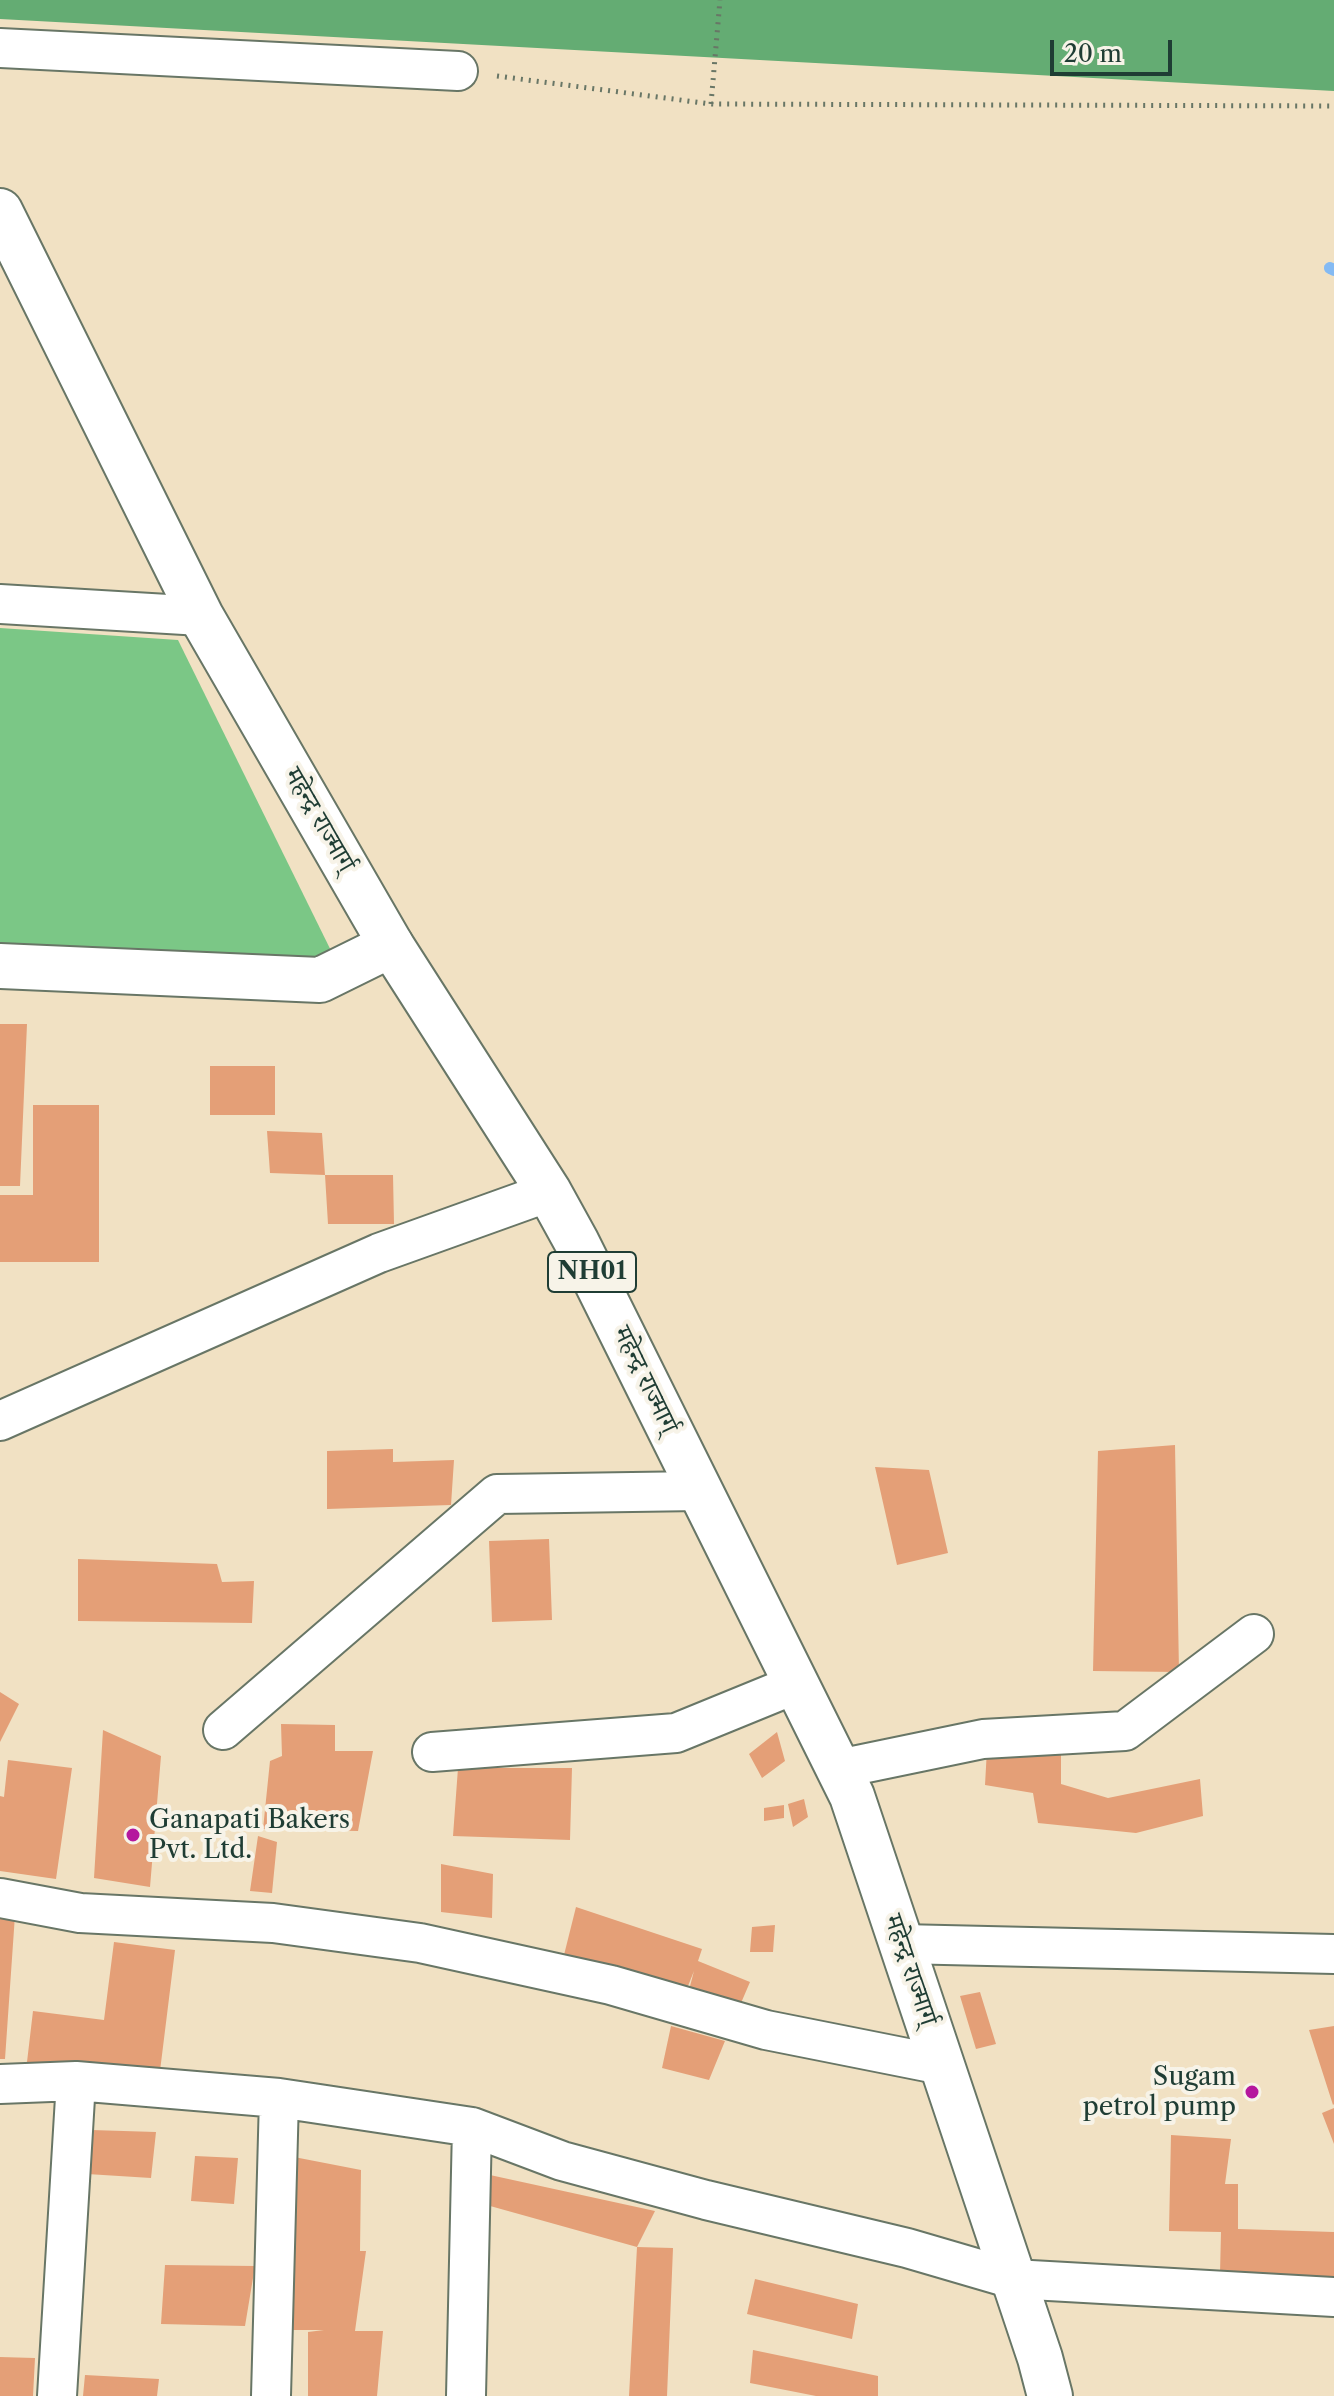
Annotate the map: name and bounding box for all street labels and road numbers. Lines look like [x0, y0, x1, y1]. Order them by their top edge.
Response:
street label: महेन्द्र राज्मार्ग् [277, 762, 361, 878]
road number: NH01 [548, 1252, 636, 1292]
street label: महेन्द्र राज्मार्ग् [606, 1321, 684, 1439]
street label: महेन्द्र राज्मार्ग् [877, 1911, 943, 2029]

